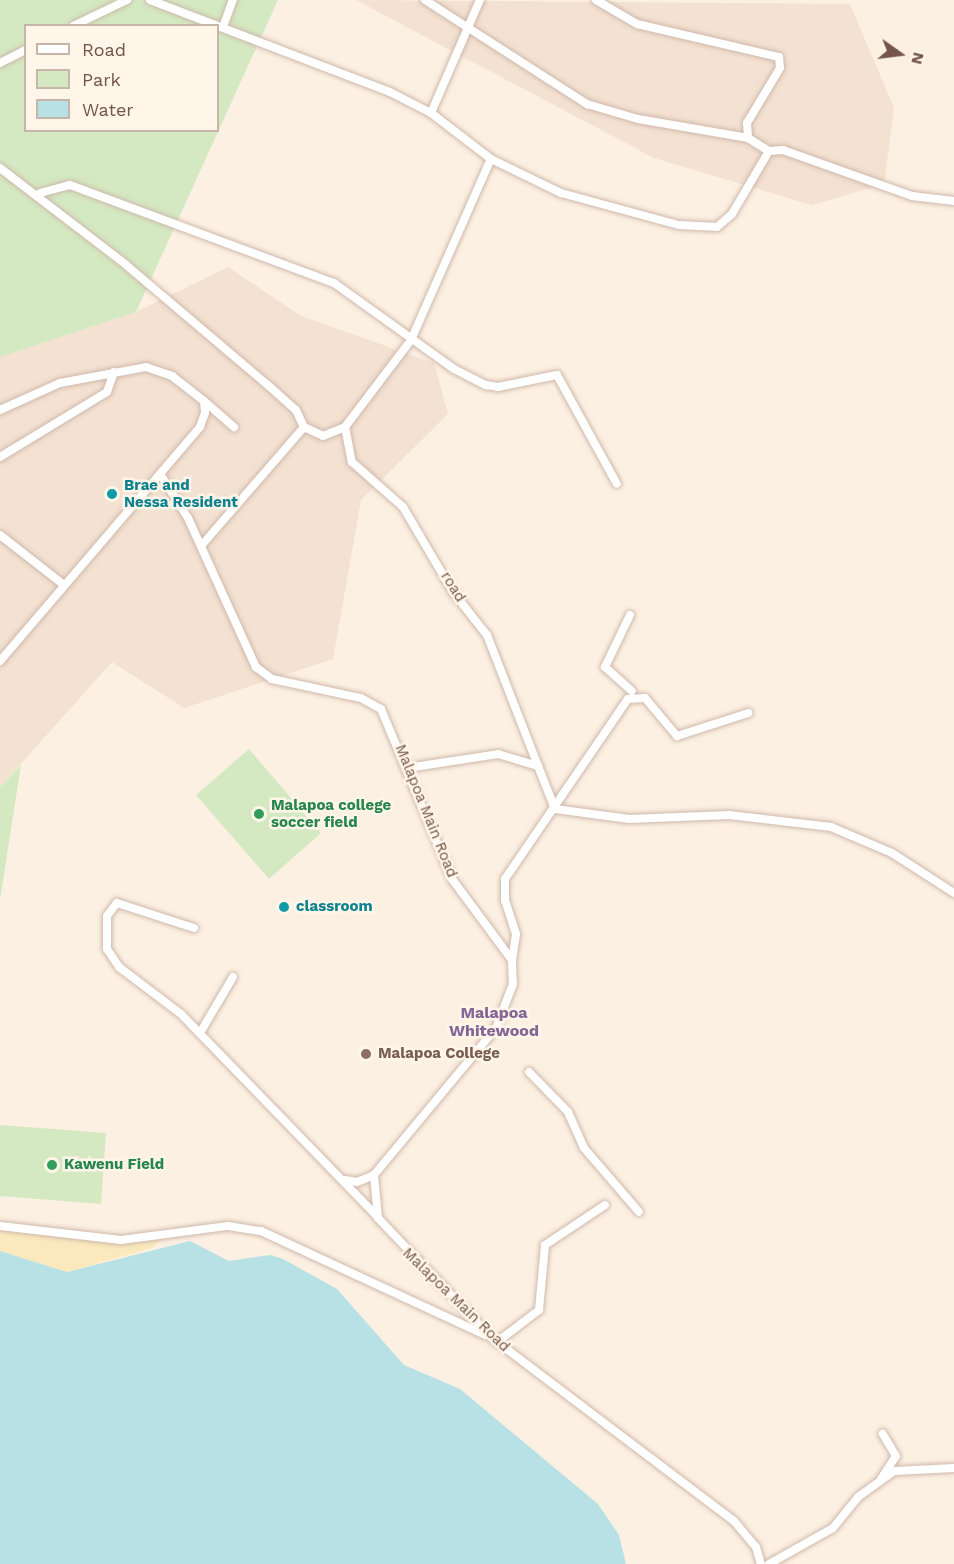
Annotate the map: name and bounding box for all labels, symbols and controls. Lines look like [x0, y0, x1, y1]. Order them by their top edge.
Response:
legend [24, 24, 219, 132]
north arrow [870, 24, 930, 84]
text: Road [82, 39, 126, 60]
text: N [907, 50, 929, 67]
text: Park [82, 69, 121, 90]
text: Water [82, 99, 134, 120]
place label: Brae and Nessa Resident [124, 476, 238, 511]
marker: Brae and Nessa Resident [105, 487, 119, 501]
street label: road [437, 568, 469, 606]
street label: Malapoa Main Road [391, 742, 461, 880]
place label: Malapoa college soccer field [271, 796, 391, 831]
marker: Malapoa college soccer field [252, 807, 266, 821]
place label: classroom [296, 898, 373, 916]
marker: classroom [277, 900, 291, 914]
district label: Malapoa Whitewood [449, 1003, 539, 1041]
place label: Malapoa College [378, 1045, 500, 1063]
marker: Malapoa College [359, 1047, 373, 1061]
place label: Kawenu Field [64, 1156, 164, 1174]
marker: Kawenu Field [45, 1158, 59, 1172]
street label: Malapoa Main Road [398, 1244, 514, 1356]

